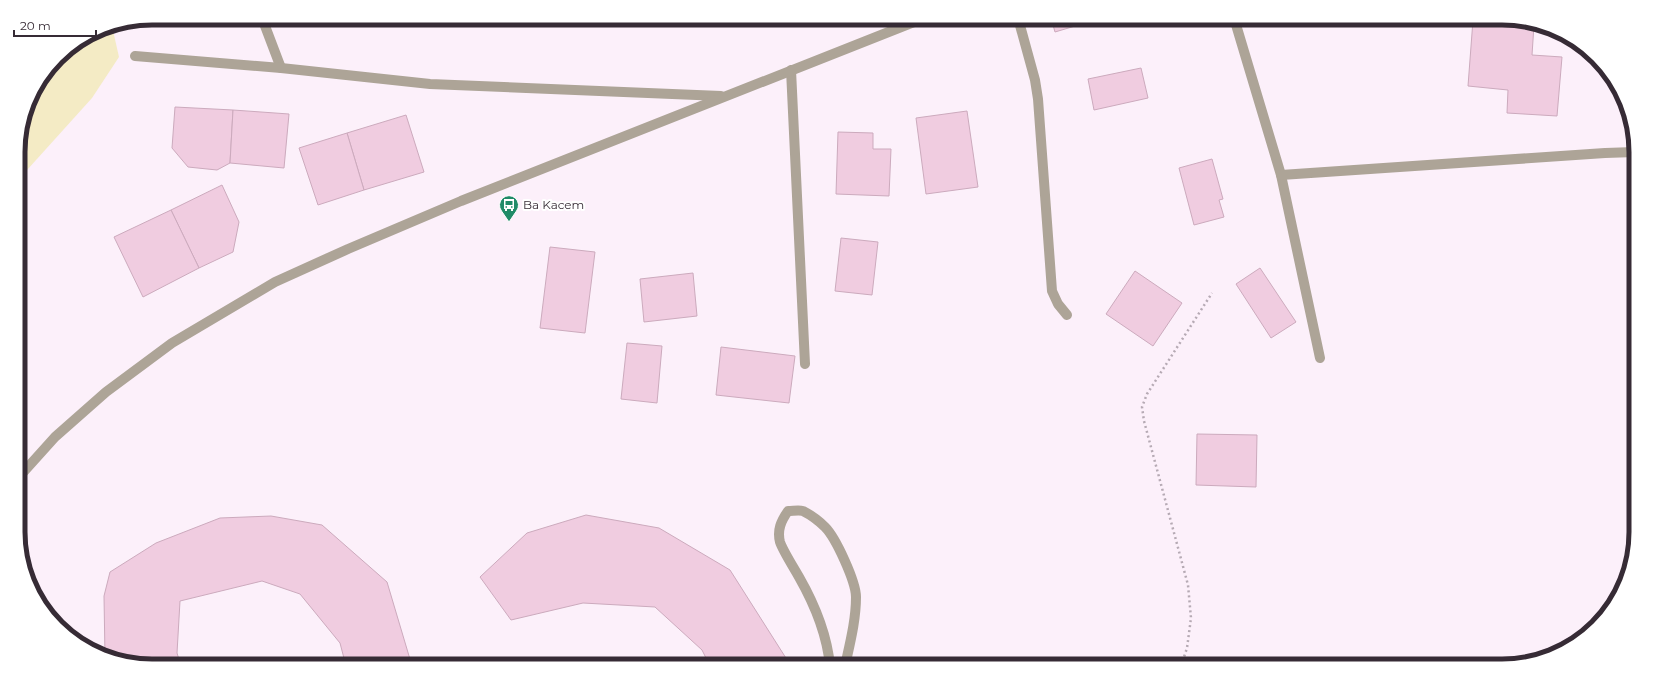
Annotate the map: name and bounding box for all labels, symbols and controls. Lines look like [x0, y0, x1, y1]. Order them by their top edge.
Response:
scale bar [14, 12, 96, 38]
text: 20 m [20, 18, 51, 33]
bus stop icon: Ba Kacem [498, 194, 520, 222]
place label: Ba Kacem [523, 197, 584, 212]

